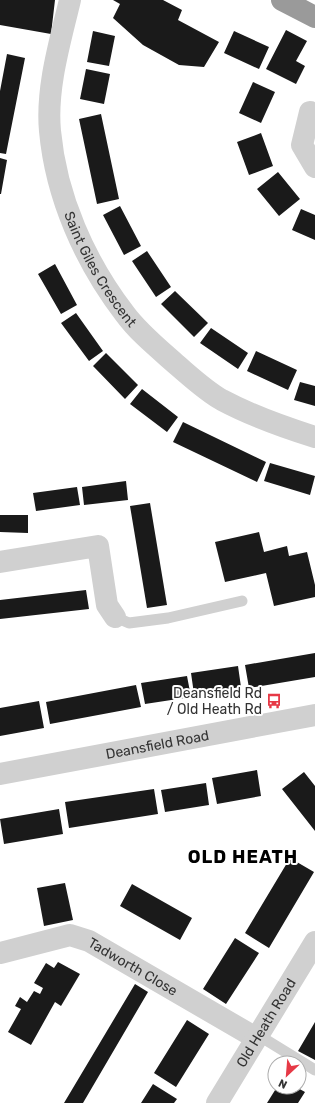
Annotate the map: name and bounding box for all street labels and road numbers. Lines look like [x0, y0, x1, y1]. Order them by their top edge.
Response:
street label: Saint Giles Crescent [61, 209, 141, 331]
street label: Deansfield Road [104, 727, 210, 763]
street label: Tadworth Close [85, 934, 181, 999]
street label: Old Heath Road [232, 975, 299, 1070]

